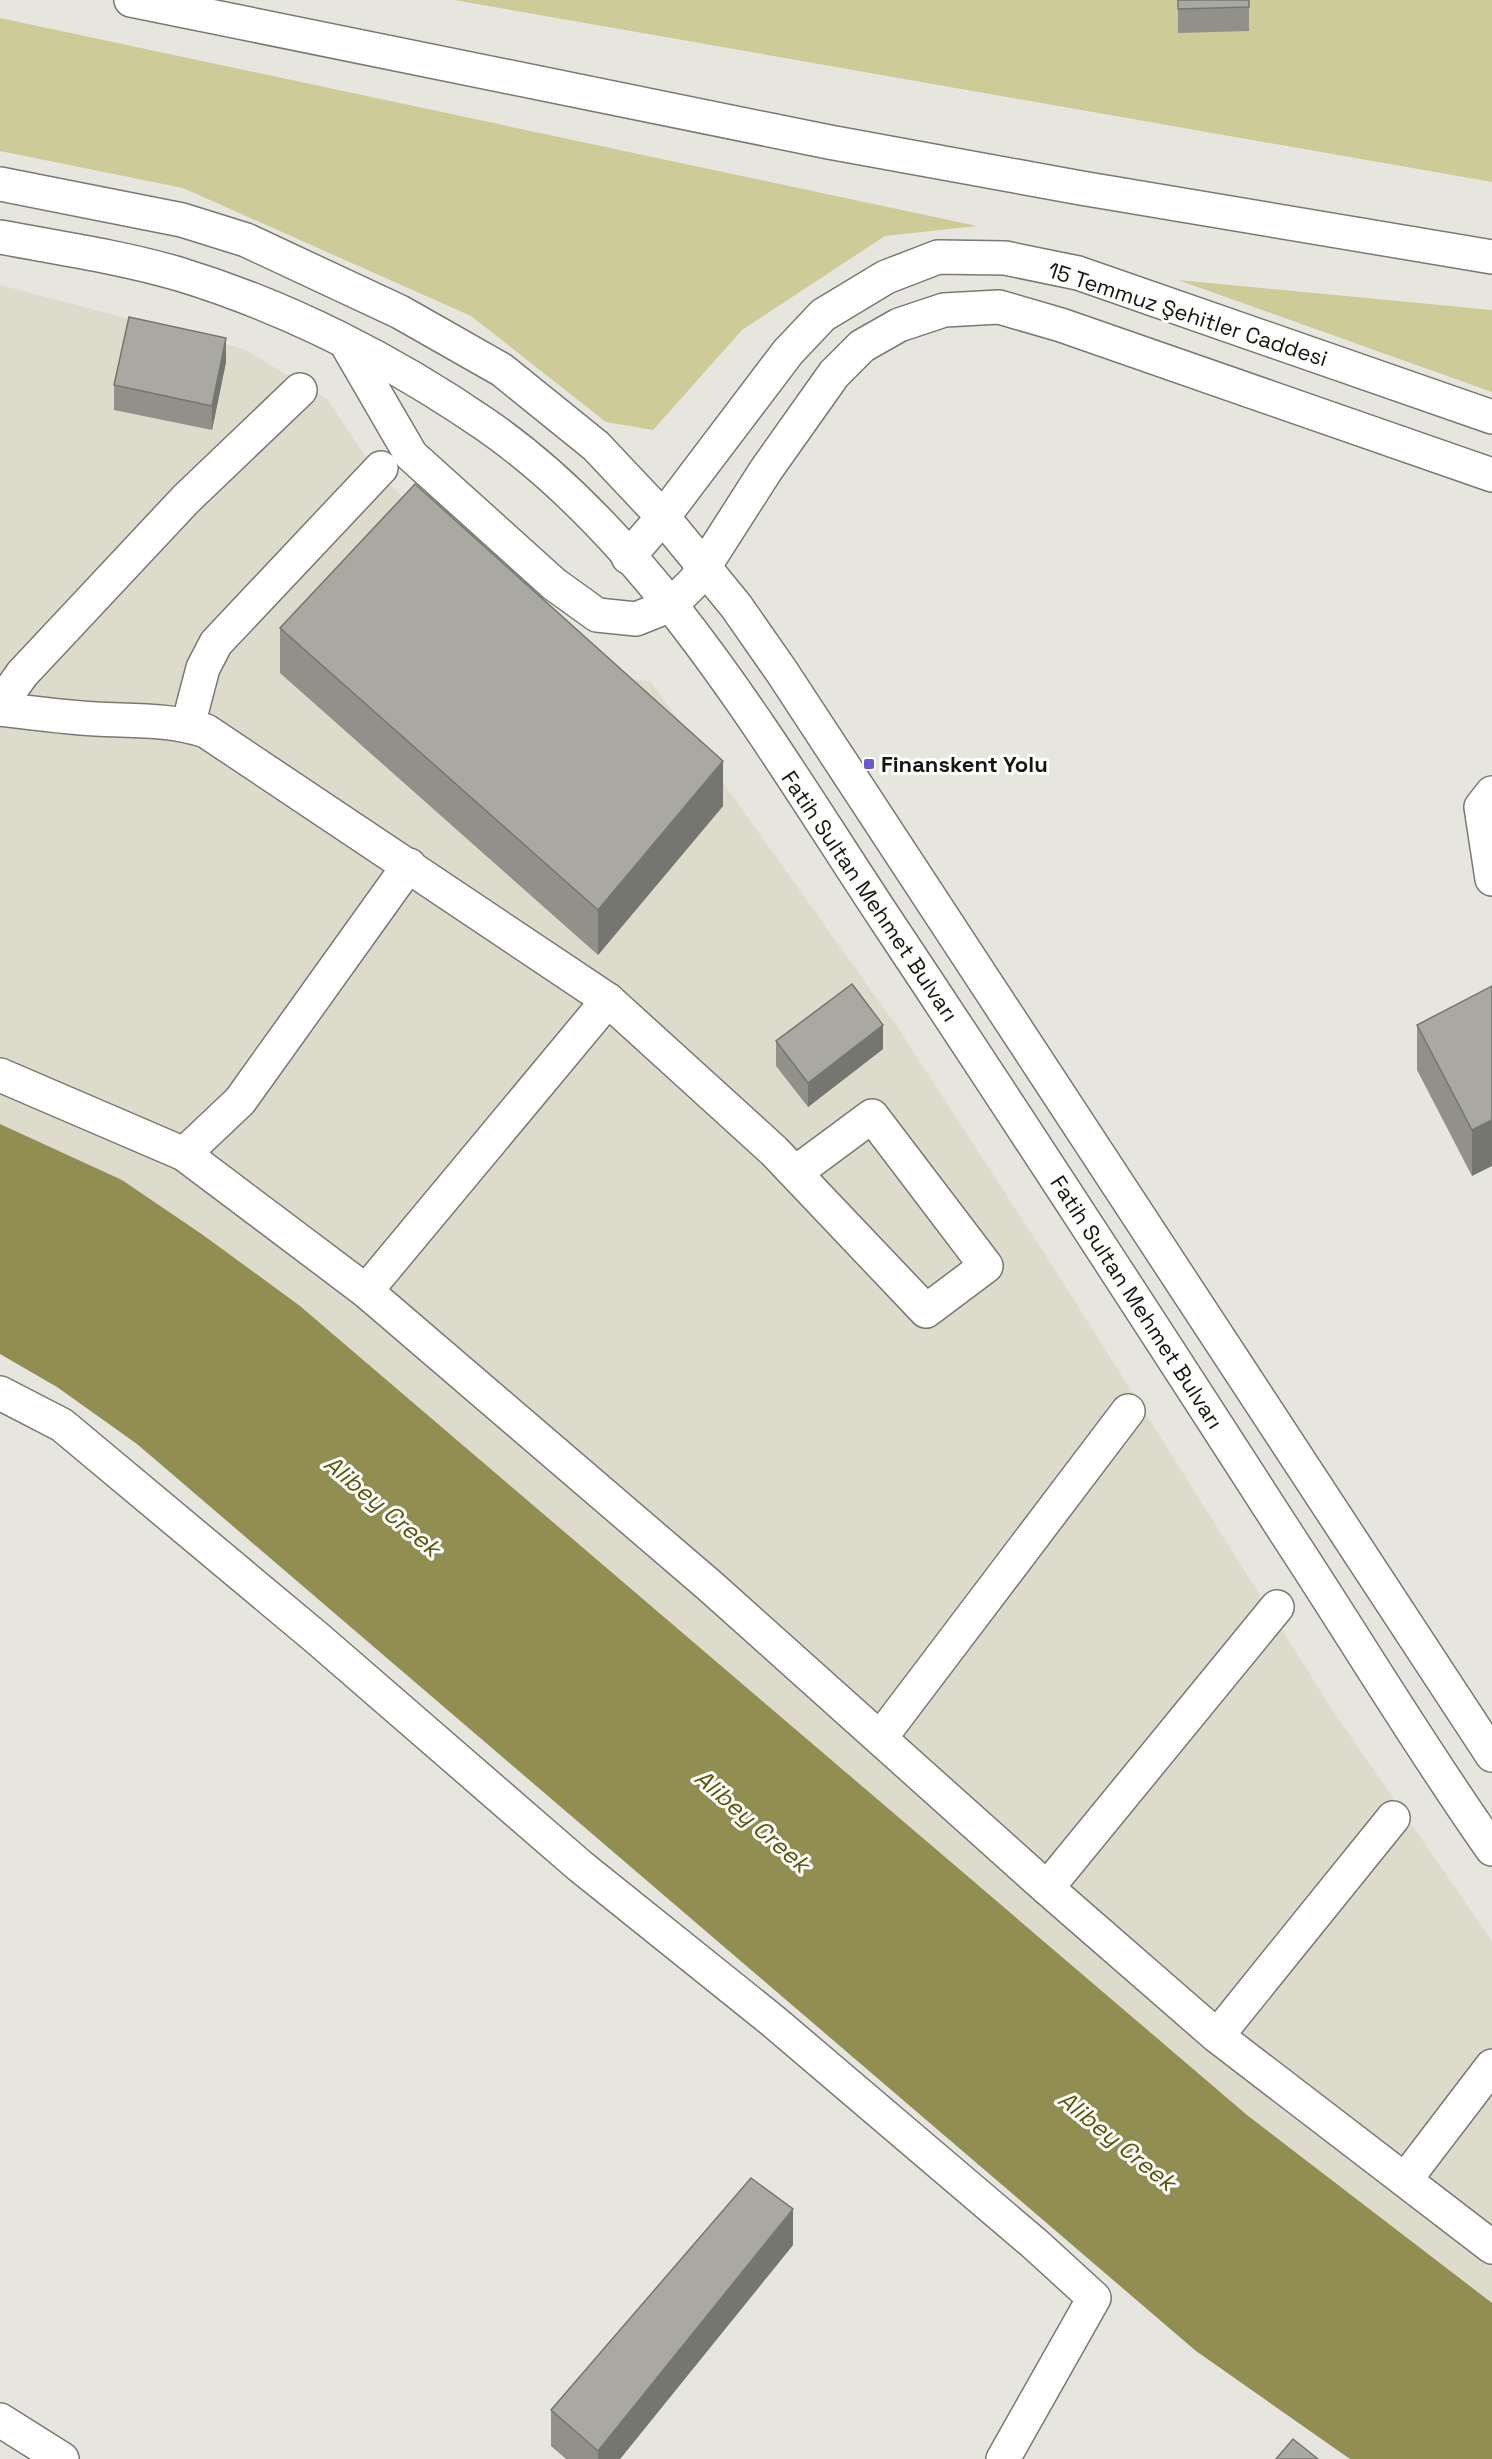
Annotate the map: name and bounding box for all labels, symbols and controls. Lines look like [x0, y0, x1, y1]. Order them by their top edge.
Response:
street label: 15 Temmuz Şehitler Caddesi [1045, 256, 1331, 372]
place label: Finanskent Yolu [881, 750, 1048, 778]
marker: Finanskent Yolu [862, 757, 876, 771]
street label: Fatih Sultan Mehmet Bulvarı [775, 765, 965, 1027]
street label: Fatih Sultan Mehmet Bulvarı [1044, 1170, 1230, 1434]
water label: Alibey Creek [318, 1448, 449, 1565]
water label: Alibey Creek [688, 1762, 819, 1881]
water label: Alibey Creek [1052, 2084, 1185, 2200]

